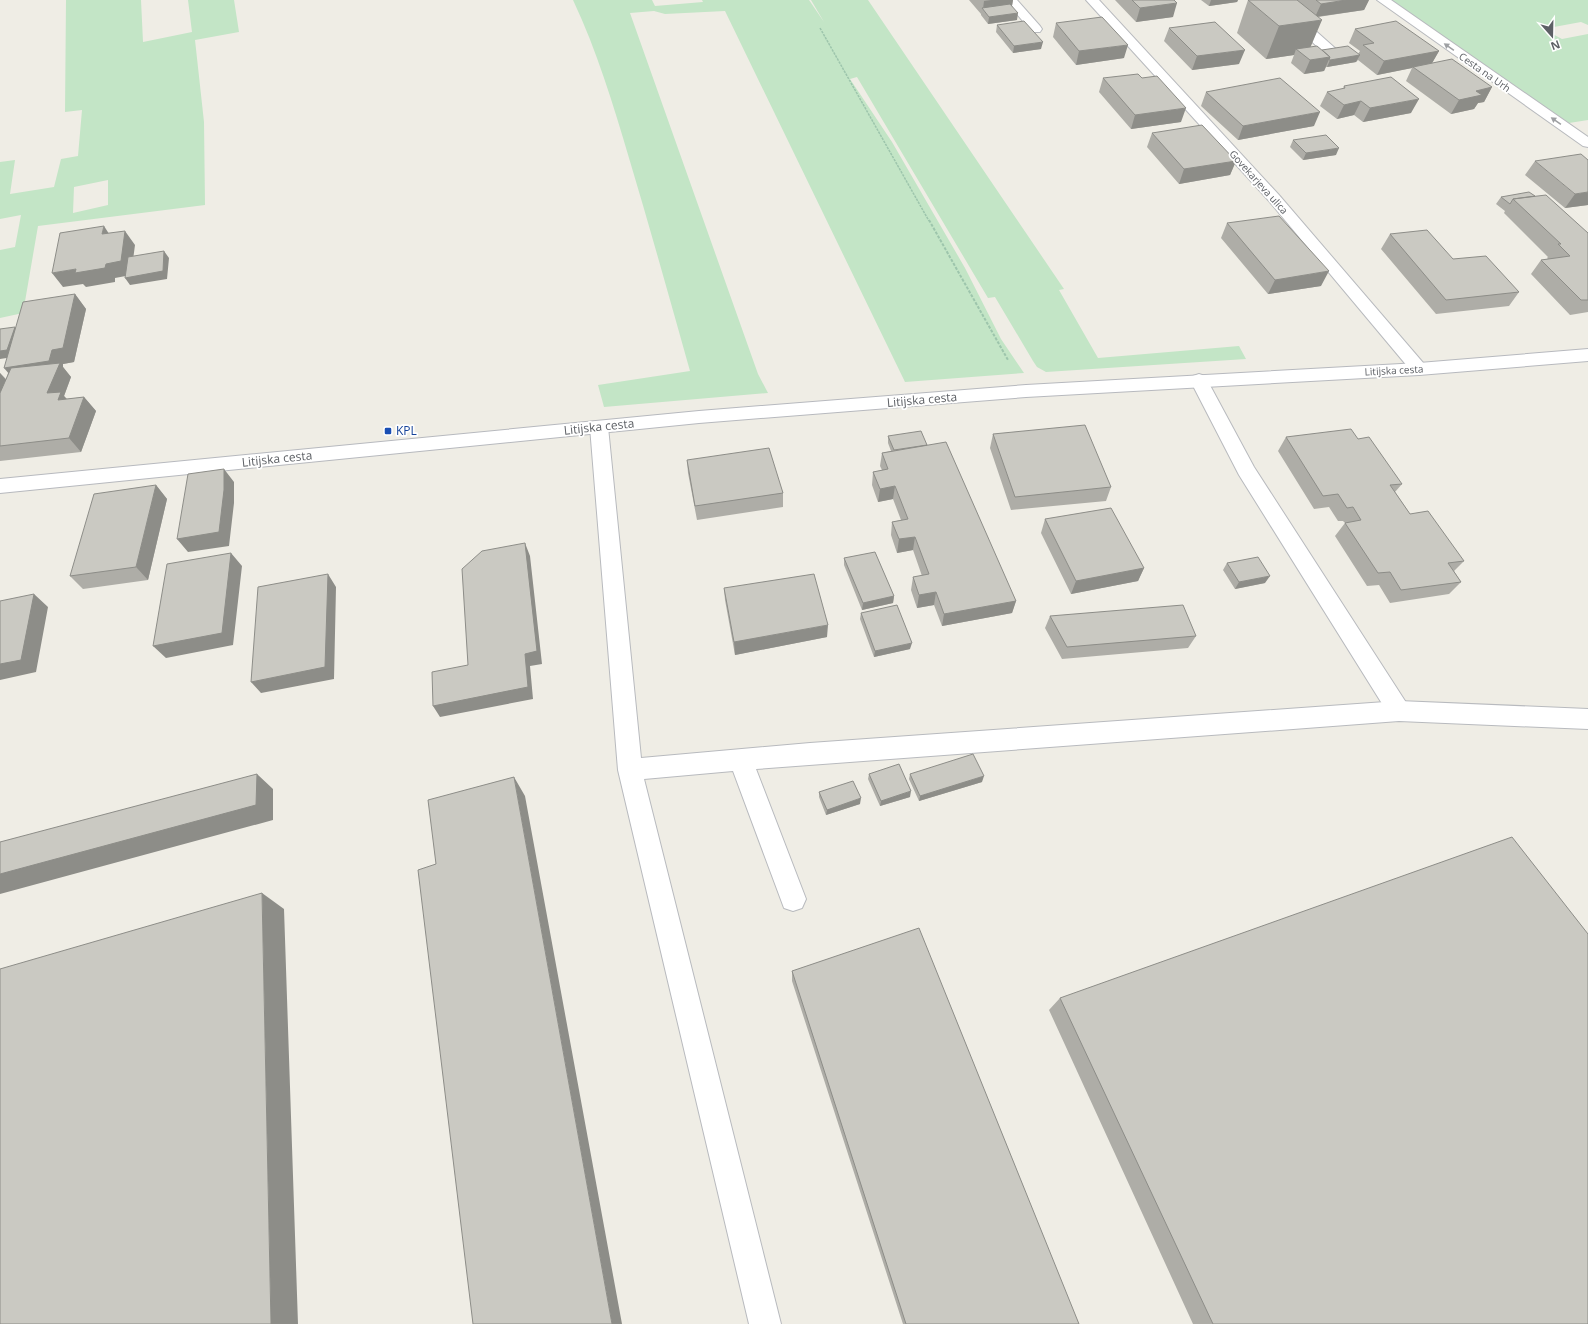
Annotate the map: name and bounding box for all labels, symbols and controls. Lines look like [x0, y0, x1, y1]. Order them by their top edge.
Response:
north arrow [1532, 16, 1572, 56]
text: N [1549, 37, 1562, 54]
one-way arrow [1444, 43, 1454, 51]
street label: Cesta na Urh [1456, 49, 1514, 95]
one-way arrow [1551, 117, 1561, 125]
street label: Govekarjeva ulica [1226, 147, 1292, 217]
street label: Litijska cesta [1364, 361, 1424, 379]
street label: Litijska cesta [886, 388, 958, 411]
street label: Litijska cesta [563, 414, 635, 439]
place label: KPL [396, 422, 417, 439]
marker: KPL [383, 426, 393, 436]
street label: Litijska cesta [241, 446, 313, 471]

